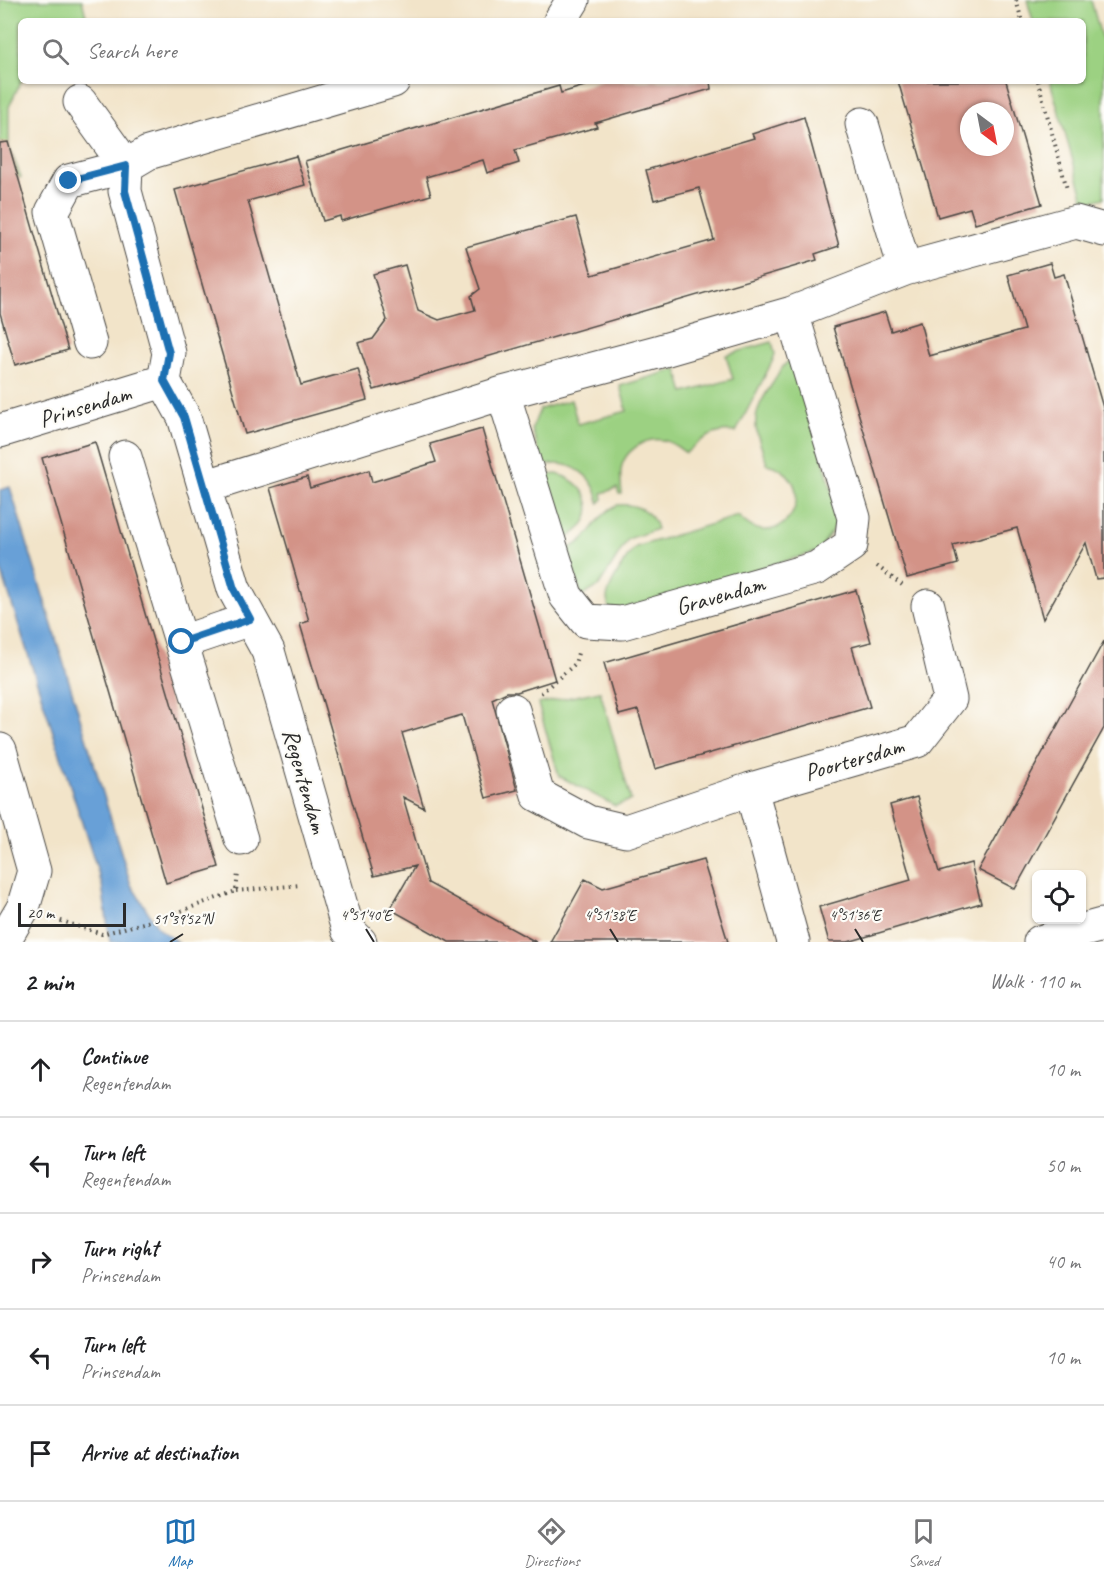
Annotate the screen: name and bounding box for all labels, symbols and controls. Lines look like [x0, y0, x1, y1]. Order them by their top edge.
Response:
search box [18, 18, 1086, 84]
icon: search [39, 35, 72, 68]
text: Search here [87, 37, 177, 65]
north arrow [960, 102, 1014, 156]
route end [55, 167, 81, 193]
street label: Prinsendam [35, 378, 135, 434]
street label: Gravendam [672, 568, 769, 622]
route start [168, 628, 194, 654]
street label: Regentendam [276, 725, 334, 837]
street label: Poortersdam [801, 730, 908, 787]
map controls [1032, 870, 1086, 924]
button: locate [1032, 870, 1086, 924]
scale bar [18, 900, 126, 928]
text: 20 m [27, 903, 54, 923]
text: 4°51'40"E [340, 906, 394, 925]
text: 4°51'38"E [584, 906, 638, 925]
text: 4°51'36"E [829, 906, 883, 925]
text: 51°39'52"N [153, 910, 216, 929]
text: 2 min [24, 965, 74, 998]
text: Walk · 110 m [990, 969, 1080, 994]
text: Continue [81, 1043, 147, 1071]
icon: ahead [24, 1053, 57, 1086]
text: 10 m [1046, 1057, 1080, 1082]
text: Regentendam [81, 1071, 171, 1096]
text: Turn left [81, 1139, 145, 1167]
icon: left [24, 1149, 57, 1182]
text: 50 m [1046, 1153, 1080, 1178]
text: Regentendam [81, 1167, 171, 1192]
text: Turn right [81, 1235, 158, 1263]
icon: right [24, 1245, 57, 1278]
text: 40 m [1046, 1249, 1080, 1274]
text: Prinsendam [81, 1263, 160, 1288]
text: Turn left [81, 1331, 145, 1359]
icon: left [24, 1341, 57, 1374]
text: 10 m [1046, 1345, 1080, 1370]
text: Prinsendam [81, 1359, 160, 1384]
icon: arrive [24, 1437, 57, 1470]
text: Arrive at destination [81, 1439, 238, 1467]
tab: Map [164, 1515, 197, 1571]
tab: Directions [524, 1515, 580, 1571]
tab: Saved [907, 1515, 940, 1571]

